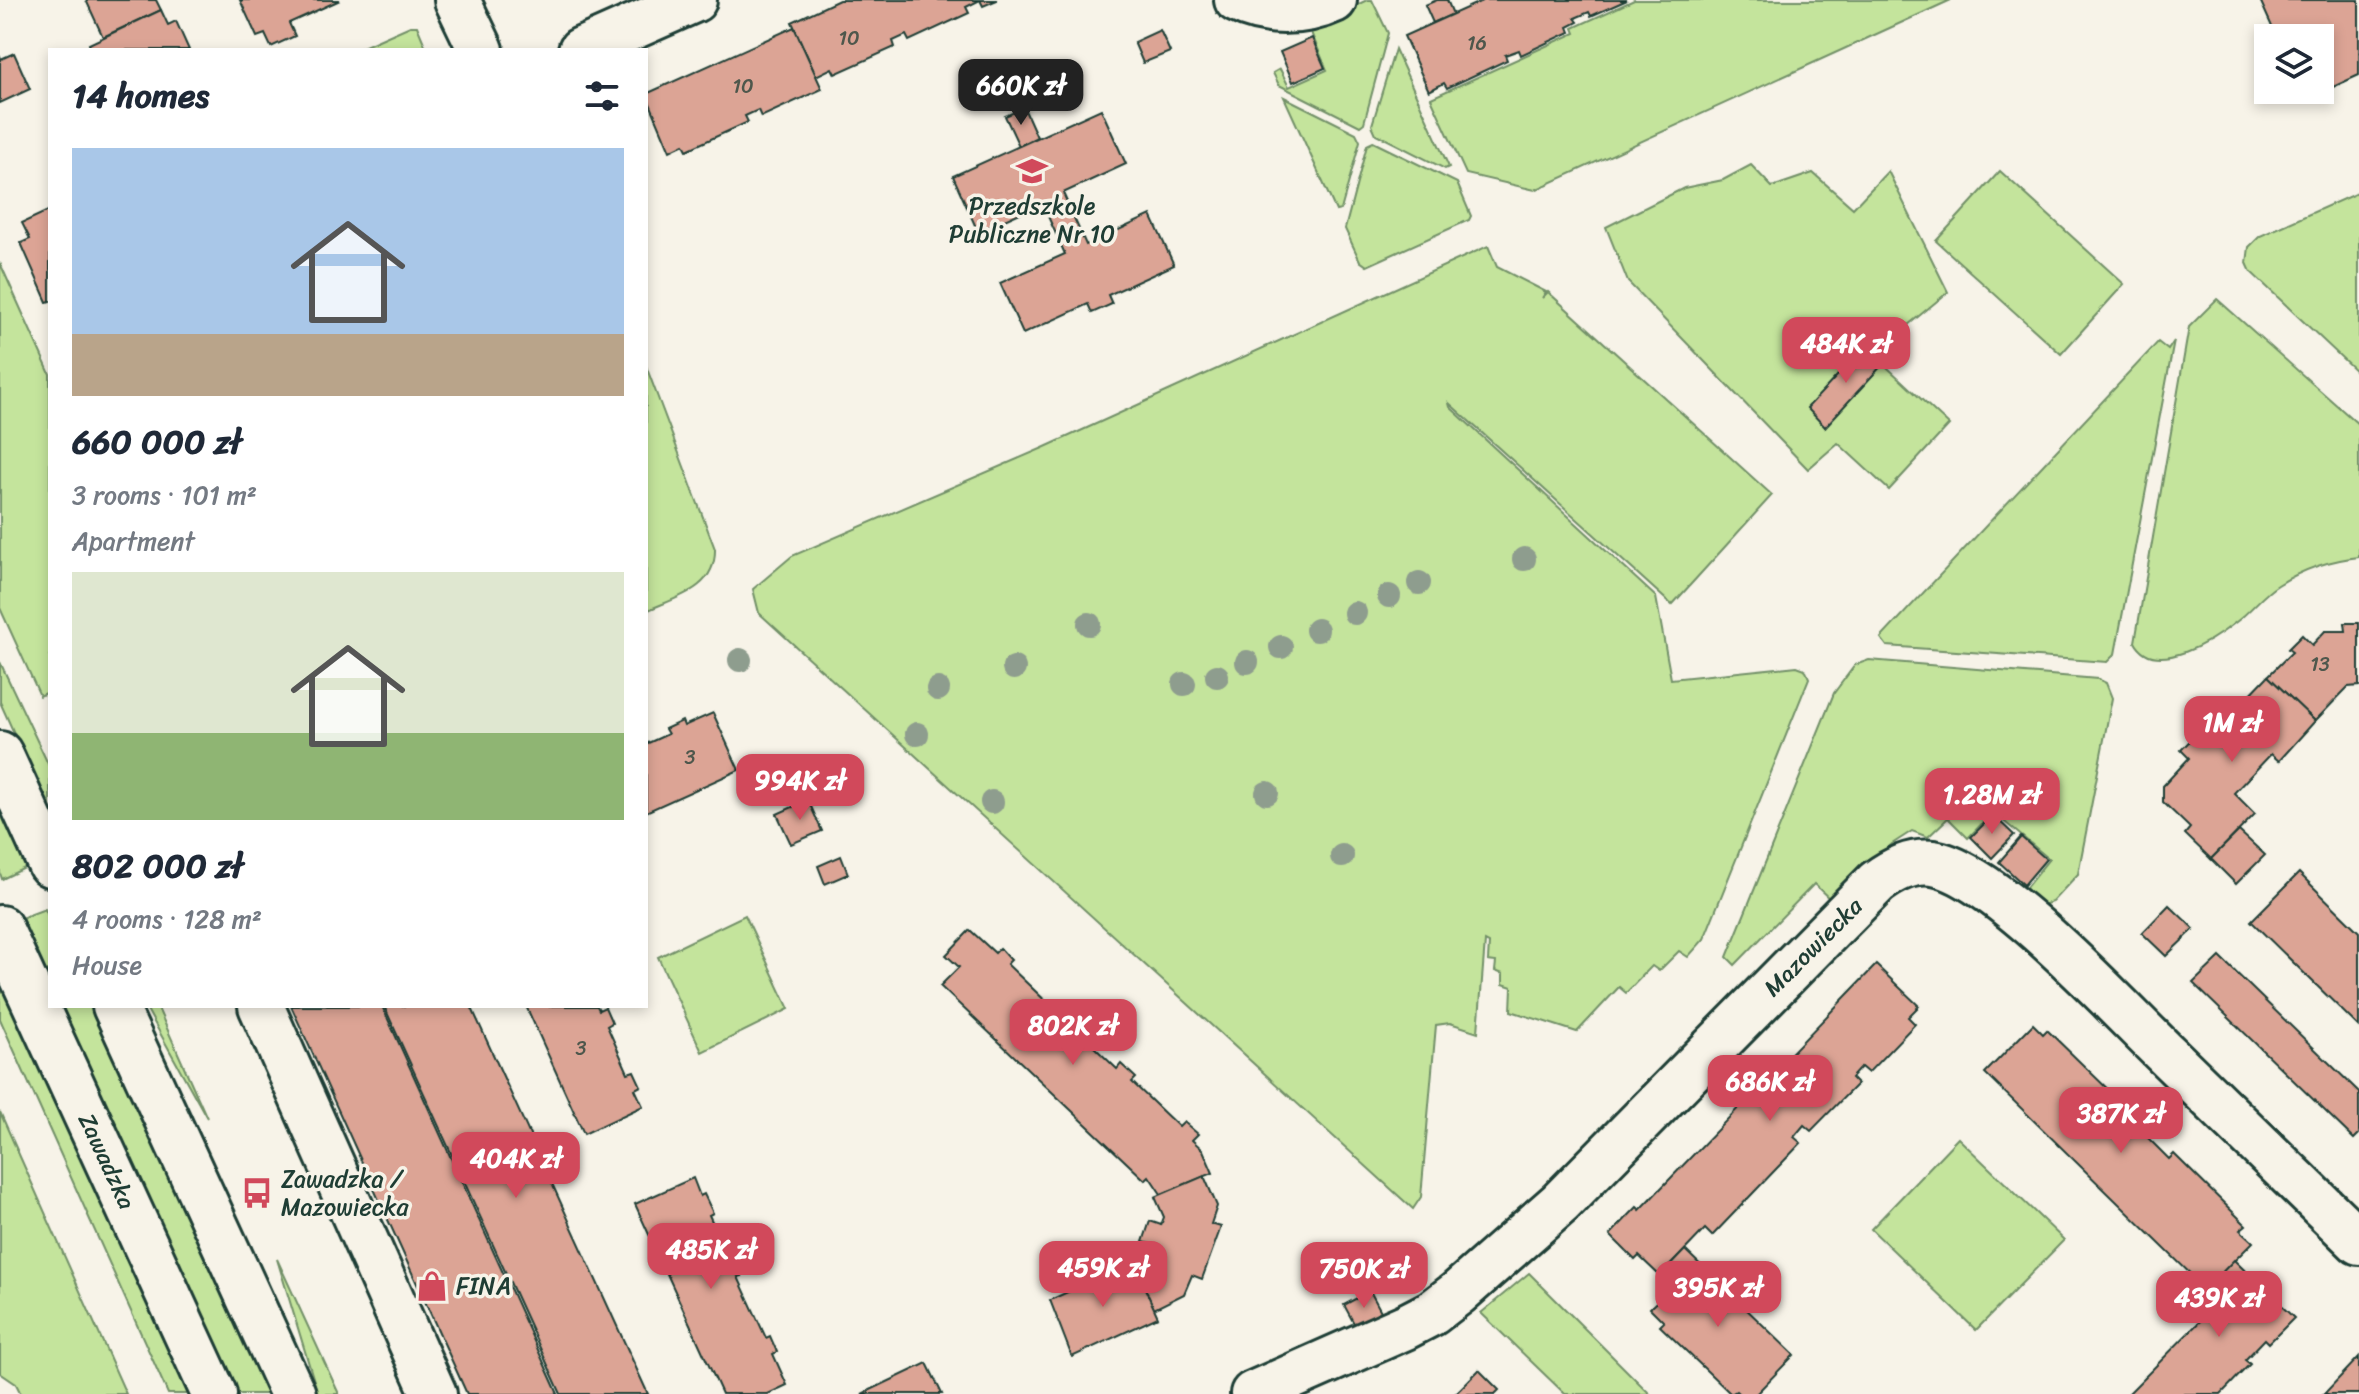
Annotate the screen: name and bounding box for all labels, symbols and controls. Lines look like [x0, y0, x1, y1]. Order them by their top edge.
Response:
house number: 10 [838, 21, 860, 56]
map controls [2254, 24, 2334, 104]
button: layers [2254, 24, 2334, 104]
house number: 16 [1467, 26, 1487, 61]
pin: 660K zł [947, 59, 1095, 127]
text: 660K zł [976, 62, 1066, 108]
text: 14 homes [72, 66, 209, 126]
house number: 10 [732, 69, 754, 104]
icon: filters [580, 74, 624, 118]
school or university icon: Przedszkole Publiczne Nr 10 [1015, 154, 1049, 188]
place label: Przedszkole Publiczne Nr 10 [949, 185, 1115, 255]
icon: home [276, 200, 420, 344]
pin: 484K zł [1772, 317, 1920, 385]
text: 484K zł [1800, 320, 1892, 366]
text: 660 000 zł [72, 412, 242, 472]
text: 3 rooms · 101 m² [72, 472, 257, 518]
text: Apartment [72, 518, 195, 564]
icon: home [276, 624, 420, 768]
house number: 13 [2310, 647, 2330, 682]
pin: 1M zł [2176, 696, 2288, 764]
text: 1M zł [2202, 699, 2262, 745]
house number: 3 [685, 740, 696, 775]
pin: 994K zł [726, 754, 874, 822]
text: 994K zł [754, 757, 846, 803]
pin: 1.28M zł [1909, 768, 2075, 836]
text: 1.28M zł [1943, 771, 2041, 817]
text: 802 000 zł [72, 836, 243, 896]
street label: Mazowiecka [1753, 886, 1874, 1007]
text: 4 rooms · 128 m² [72, 896, 262, 942]
text: House [72, 942, 142, 988]
pin: 802K zł [999, 999, 1147, 1067]
text: 802K zł [1028, 1002, 1118, 1048]
house number: 3 [576, 1031, 587, 1066]
pin: 686K zł [1696, 1055, 1844, 1123]
text: 686K zł [1726, 1058, 1814, 1104]
pin: 387K zł [2047, 1087, 2195, 1155]
text: 387K zł [2077, 1090, 2165, 1136]
street label: Zawadzka [66, 1106, 148, 1216]
pin: 404K zł [442, 1132, 590, 1200]
text: 404K zł [470, 1135, 562, 1181]
place label: Zawadzka / Mazowiecka [281, 1158, 409, 1228]
bus stop icon: Zawadzka / Mazowiecka [240, 1176, 274, 1210]
pin: 485K zł [637, 1223, 785, 1291]
text: 485K zł [665, 1226, 757, 1272]
pin: 459K zł [1029, 1241, 1177, 1309]
pin: 750K zł [1290, 1242, 1438, 1310]
text: 459K zł [1057, 1244, 1149, 1290]
text: 750K zł [1319, 1245, 1409, 1291]
pin: 395K zł [1644, 1261, 1792, 1329]
text: 395K zł [1673, 1264, 1763, 1310]
place label: FINA [456, 1265, 511, 1307]
shop icon: FINA [415, 1269, 449, 1303]
pin: 439K zł [2145, 1271, 2293, 1339]
text: 439K zł [2174, 1274, 2264, 1320]

